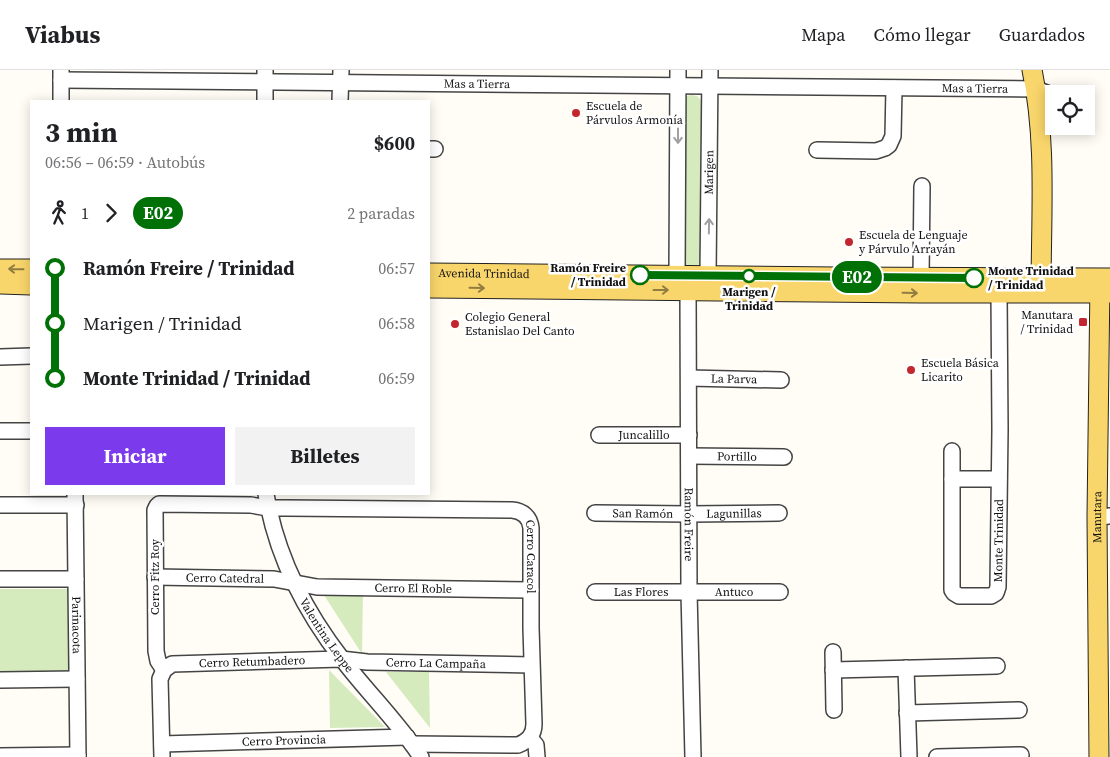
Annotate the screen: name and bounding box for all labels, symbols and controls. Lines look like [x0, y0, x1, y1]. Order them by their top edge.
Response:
text: Viabus [25, 18, 100, 51]
text: Mapa [801, 22, 846, 47]
text: Cómo llegar [874, 22, 971, 47]
text: Guardados [999, 22, 1085, 47]
street label: Mas a Tierra [444, 76, 511, 92]
street label: Mas a Tierra [942, 80, 1009, 97]
map controls [1045, 85, 1095, 135]
button: locate [1045, 85, 1095, 135]
place label: Escuela de Párvulos Armonía [586, 98, 684, 128]
marker: Escuela de Párvulos Armonía [570, 107, 582, 119]
text: 3 min [45, 113, 118, 151]
one-way arrow [673, 128, 683, 144]
text: $600 [374, 130, 415, 156]
street label: Marigen [701, 150, 717, 195]
text: 06:56 – 06:59 · Autobús [45, 151, 205, 173]
icon: walk [45, 199, 73, 227]
icon: forward [97, 199, 125, 227]
text: E02 [143, 200, 173, 225]
text: 1 [81, 202, 89, 224]
text: 2 paradas [347, 202, 415, 224]
one-way arrow [704, 219, 714, 235]
place label: Escuela de Lenguaje y Párvulo Arrayán [859, 227, 968, 257]
marker: Escuela de Lenguaje y Párvulo Arrayán [843, 236, 855, 248]
text: Ramón Freire / Trinidad [83, 255, 295, 281]
text: 06:57 [378, 257, 415, 279]
place label: Ramón Freire / Trinidad [550, 260, 626, 290]
line badge: E02 [828, 261, 886, 293]
place label: Monte Trinidad / Trinidad [988, 263, 1074, 293]
one-way arrow [8, 264, 24, 274]
text: E02 [842, 264, 872, 289]
street label: Avenida Trinidad [438, 265, 530, 282]
marker: Ramón Freire / Trinidad [630, 265, 650, 285]
marker: Monte Trinidad / Trinidad [964, 268, 984, 288]
marker: Marigen / Trinidad [742, 269, 756, 283]
one-way arrow [469, 283, 485, 293]
place label: Marigen / Trinidad [722, 284, 776, 314]
one-way arrow [652, 285, 669, 295]
one-way arrow [902, 288, 918, 298]
place label: Manutara / Trinidad [1020, 307, 1074, 337]
place label: Colegio General Estanislao Del Canto [465, 309, 575, 339]
text: Marigen / Trinidad [83, 310, 241, 336]
text: 06:58 [378, 312, 415, 334]
marker: Manutara / Trinidad [1077, 316, 1089, 328]
marker: Colegio General Estanislao Del Canto [449, 318, 461, 330]
place label: Escuela Básica Licarito [921, 355, 1000, 385]
marker: Escuela Básica Licarito [905, 364, 917, 376]
text: Monte Trinidad / Trinidad [83, 365, 311, 391]
text: 06:59 [378, 367, 415, 389]
street label: La Parva [711, 370, 758, 387]
button: Iniciar [45, 427, 225, 485]
button: Billetes [235, 427, 415, 485]
street label: Juncalillo [617, 427, 670, 443]
street label: Portillo [717, 448, 757, 465]
street label: Ramón Freire [681, 487, 697, 561]
street label: Manutara [1089, 490, 1105, 543]
street label: Monte Trinidad [990, 499, 1007, 582]
street label: San Ramón [612, 505, 674, 522]
street label: Lagunillas [706, 505, 762, 522]
street label: Cerro Caracol [521, 518, 539, 594]
street label: Cerro Fitz Roy [147, 538, 163, 615]
street label: Cerro Catedral [186, 570, 265, 587]
street label: Cerro El Roble [374, 580, 452, 597]
street label: Las Flores [614, 584, 668, 600]
street label: Antuco [715, 584, 754, 600]
street label: Valentina Leppe [296, 595, 357, 676]
street label: Parinacota [68, 596, 85, 655]
street label: Cerro Retumbadero [199, 652, 306, 671]
street label: Cerro La Campaña [386, 654, 487, 672]
street label: Cerro Provincia [242, 731, 327, 750]

